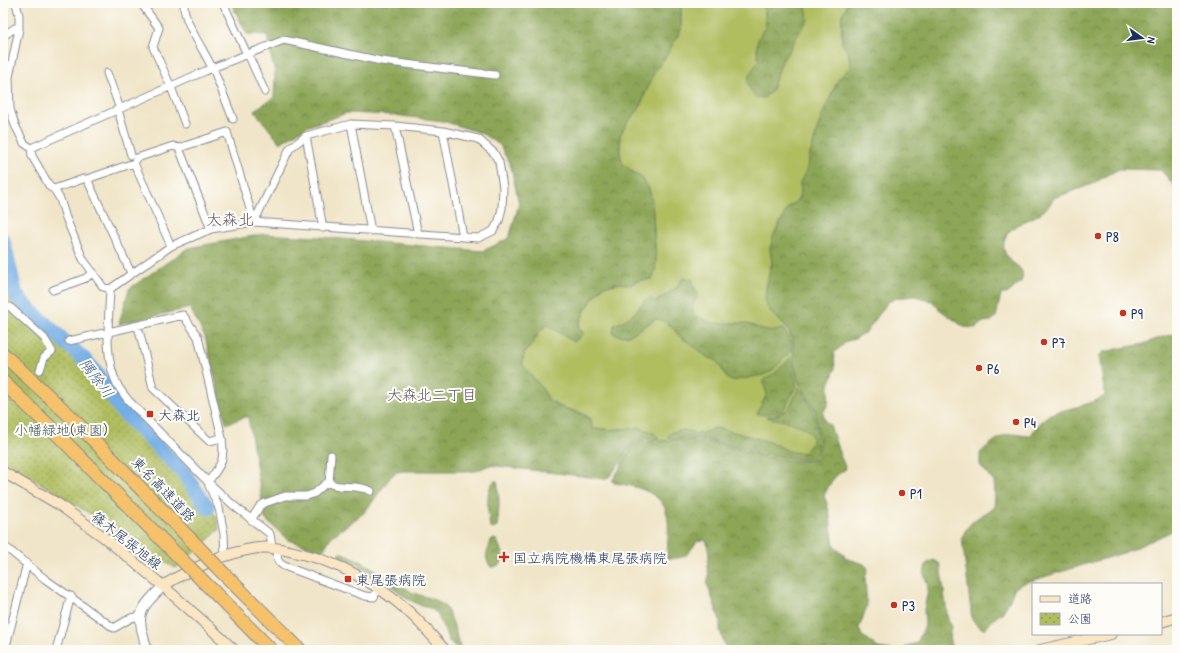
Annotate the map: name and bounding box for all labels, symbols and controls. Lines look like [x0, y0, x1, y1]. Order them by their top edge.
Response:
north arrow [1122, 18, 1162, 58]
text: N [1144, 36, 1159, 45]
district label: 大森北 [206, 208, 254, 230]
place label: P8 [1106, 227, 1119, 246]
marker: P8 [1093, 231, 1103, 241]
place label: P9 [1131, 304, 1143, 323]
marker: P9 [1118, 308, 1128, 318]
place label: P7 [1052, 333, 1066, 352]
marker: P7 [1039, 337, 1049, 347]
water label: 隅除川 [75, 354, 119, 402]
place label: P6 [987, 359, 1000, 378]
marker: P6 [974, 363, 984, 373]
district label: 大森北二丁目 [387, 384, 477, 405]
place label: 大森北 [158, 405, 200, 424]
marker: 大森北 [145, 409, 155, 419]
place label: P4 [1024, 413, 1036, 432]
marker: P4 [1011, 417, 1021, 427]
park label: 小幡緑地(東園) [14, 420, 108, 439]
street label: 東名高速道路 [128, 452, 200, 526]
place label: P1 [910, 484, 922, 503]
marker: P1 [897, 488, 907, 498]
street label: 篠木尾張旭線 [88, 507, 166, 573]
place label: 国立病院機構東尾張病院 [513, 548, 667, 567]
marker: 国立病院機構東尾張病院 [498, 551, 510, 563]
place label: 東尾張病院 [356, 570, 426, 589]
marker: 東尾張病院 [343, 574, 353, 584]
legend [1032, 583, 1162, 635]
text: 道路 [1068, 590, 1092, 607]
place label: P3 [902, 596, 915, 615]
marker: P3 [889, 600, 899, 610]
text: 公園 [1068, 610, 1092, 627]

